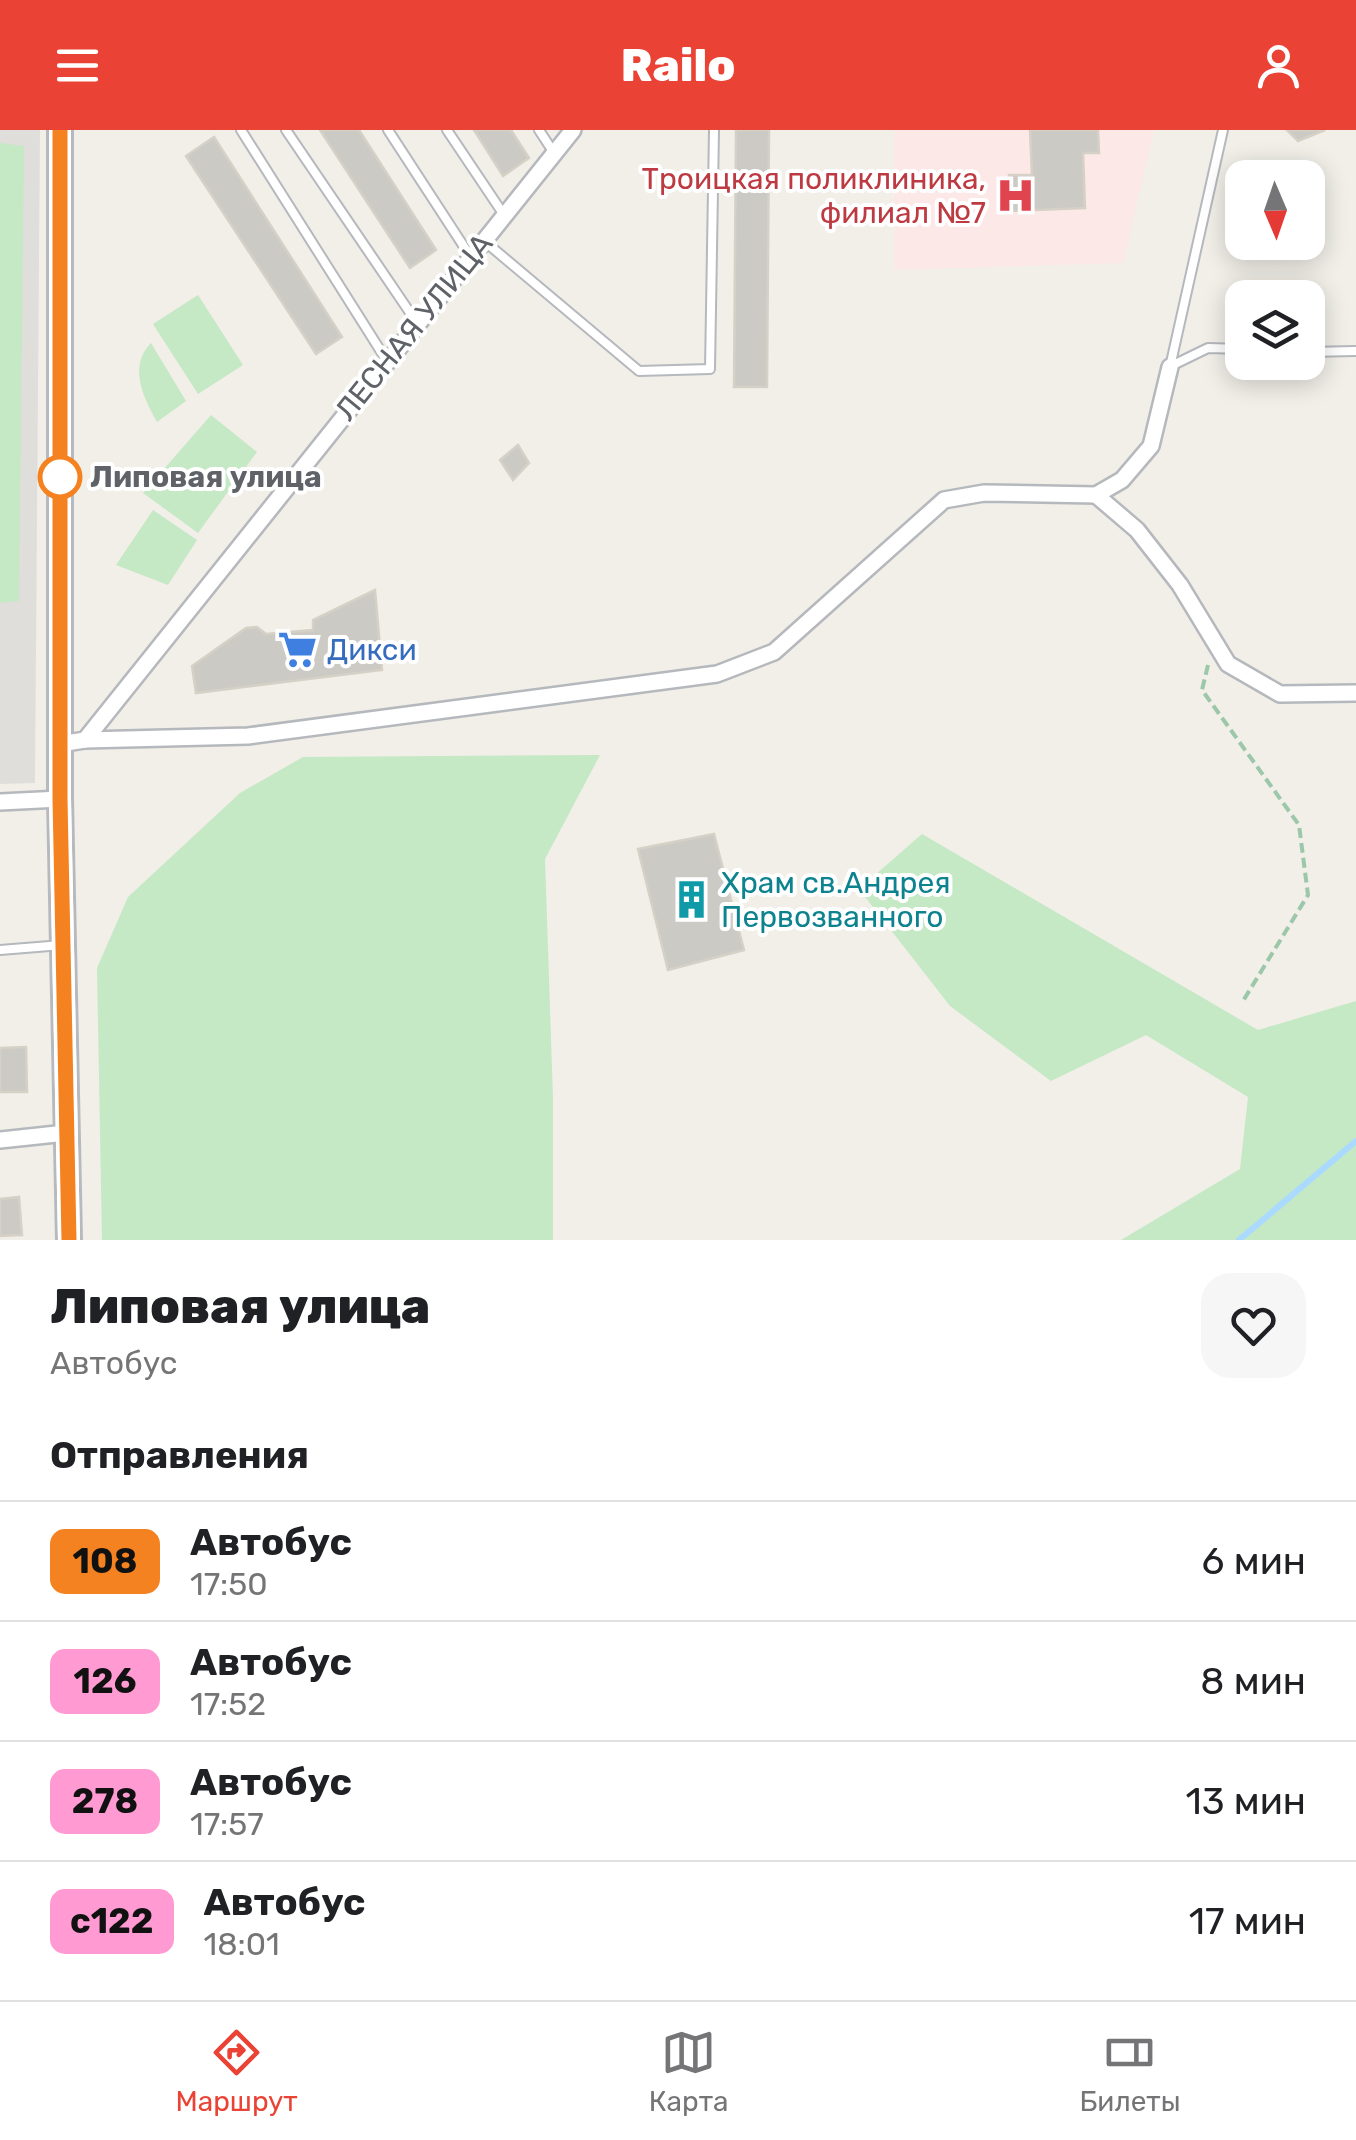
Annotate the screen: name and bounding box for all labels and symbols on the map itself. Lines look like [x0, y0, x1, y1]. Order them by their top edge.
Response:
north arrow [1225, 160, 1325, 260]
place label: Троицкая поликлиника, филиал №7 [642, 161, 986, 231]
hospital icon: Троицкая поликлиника, филиал №7 [995, 175, 1037, 217]
street label: ЛЕСНАЯ УЛИЦА [328, 226, 500, 428]
marker: Липовая улица [39, 456, 81, 498]
place label: Липовая улица [90, 459, 322, 495]
supermarket icon: Дикси [276, 629, 318, 671]
place label: Дикси [327, 632, 417, 668]
place label: Храм св.Андрея Первозванного [721, 865, 951, 935]
building icon: Храм св.Андрея Первозванного [670, 879, 712, 921]

